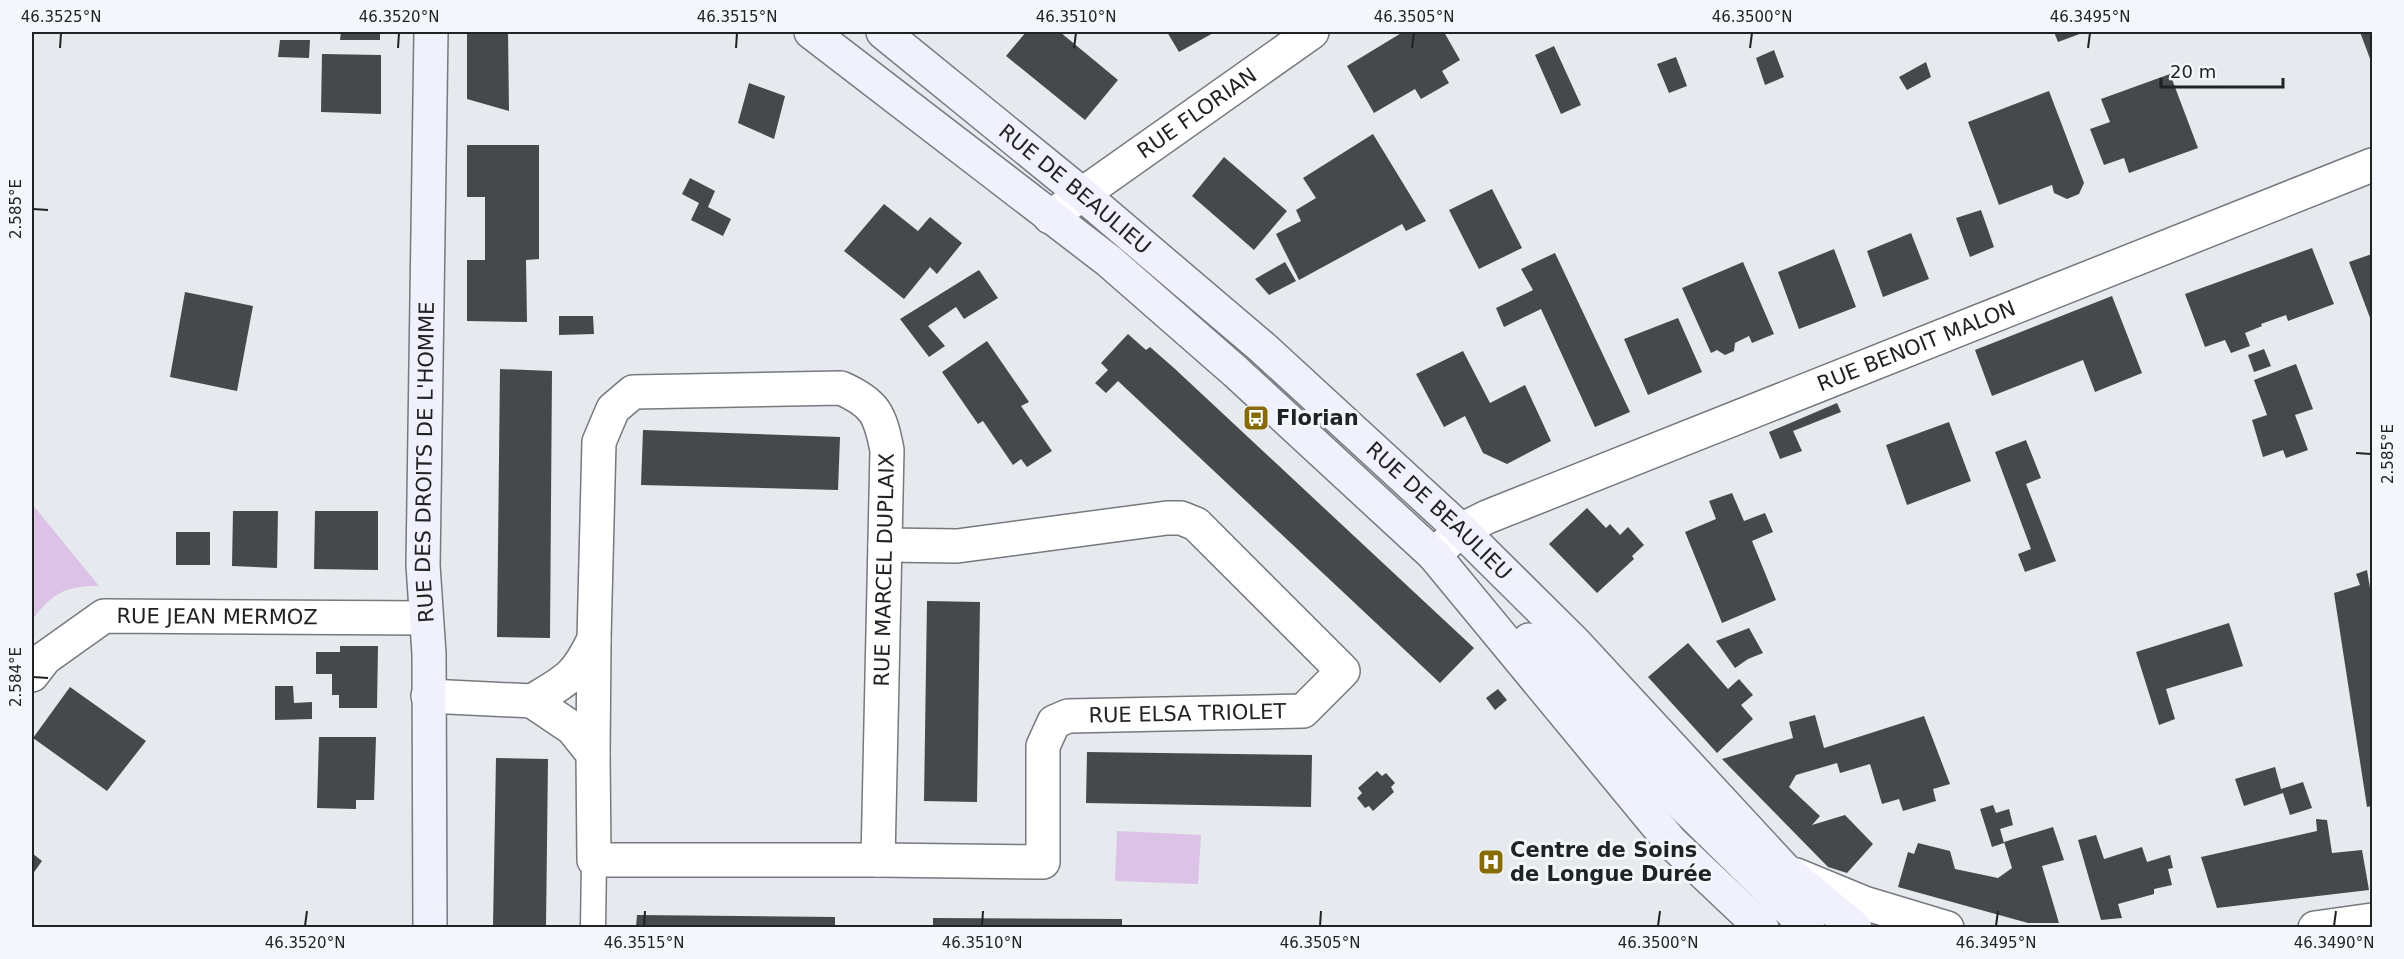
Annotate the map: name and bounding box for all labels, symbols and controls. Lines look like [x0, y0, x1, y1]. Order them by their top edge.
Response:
text: 46.3525°N [21, 8, 101, 26]
text: 46.3520°N [359, 8, 439, 26]
text: 46.3515°N [697, 8, 777, 26]
text: 46.3510°N [1036, 8, 1116, 26]
text: 46.3505°N [1374, 8, 1454, 26]
text: 46.3500°N [1712, 8, 1792, 26]
text: 46.3495°N [2050, 8, 2130, 26]
scale bar [2161, 51, 2282, 89]
text: 20 m [2170, 61, 2216, 82]
street label: RUE FLORIAN [1133, 63, 1261, 163]
street label: RUE DE BEAULIEU [994, 119, 1156, 259]
text: 2.585°E [7, 179, 25, 239]
street label: RUE BENOIT MALON [1814, 296, 2019, 396]
street label: RUE DES DROITS DE L'HOMME [411, 301, 439, 624]
bus stop icon: Florian [1241, 403, 1271, 433]
place label: Florian [1276, 406, 1359, 430]
text: 2.585°E [2379, 424, 2397, 484]
street label: RUE DE BEAULIEU [1361, 437, 1516, 585]
street label: RUE MARCEL DUPLAIX [870, 453, 899, 687]
street label: RUE JEAN MERMOZ [116, 604, 318, 629]
text: 2.584°E [7, 647, 25, 707]
street label: RUE ELSA TRIOLET [1088, 699, 1287, 728]
place label: Centre de Soins de Longue Durée [1510, 838, 1712, 886]
hospital icon: Centre de Soins de Longue Durée [1476, 847, 1506, 877]
text: 46.3520°N [265, 934, 345, 952]
text: 46.3515°N [604, 934, 684, 952]
text: 46.3510°N [942, 934, 1022, 952]
text: 46.3505°N [1280, 934, 1360, 952]
text: 46.3500°N [1618, 934, 1698, 952]
text: 46.3495°N [1956, 934, 2036, 952]
text: 46.3490°N [2294, 934, 2374, 952]

